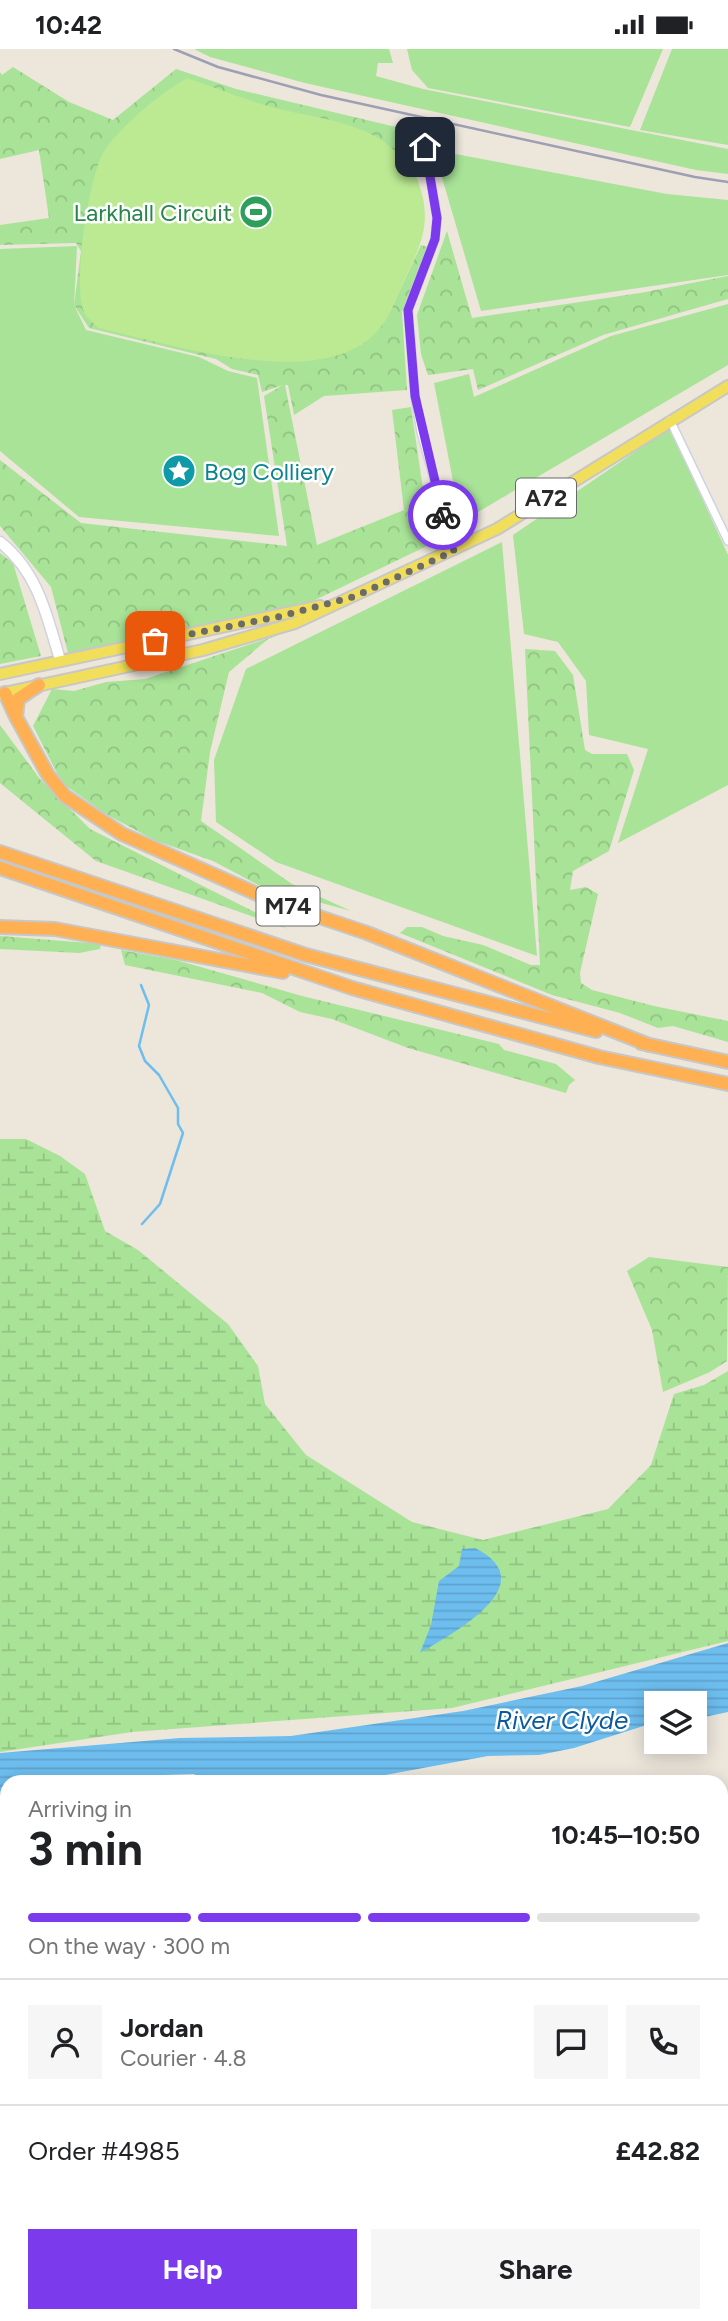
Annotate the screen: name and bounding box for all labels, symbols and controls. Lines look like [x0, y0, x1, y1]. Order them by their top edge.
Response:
text: 10:42 [35, 9, 102, 41]
pin [395, 117, 455, 177]
icon: home [406, 128, 444, 166]
sports icon: Larkhall Circuit [237, 193, 275, 231]
place label: Larkhall Circuit [73, 198, 232, 227]
place icon: Bog Colliery [160, 452, 198, 490]
place label: Bog Colliery [204, 457, 334, 486]
road number: A72 [516, 479, 576, 517]
courier [408, 480, 478, 550]
icon: bike [424, 496, 462, 534]
pin [125, 611, 185, 671]
icon: bag [136, 622, 174, 660]
road number: M74 [256, 887, 320, 925]
map controls [644, 1691, 707, 1754]
button: layers [644, 1691, 707, 1754]
water label: River Clyde [496, 1704, 628, 1736]
text: Arriving in [28, 1795, 132, 1823]
text: 10:45–10:50 [551, 1819, 700, 1851]
text: 3 min [28, 1821, 143, 1877]
text: On the way · 300 m [28, 1932, 230, 1960]
button: person [28, 2005, 102, 2079]
button: chat [534, 2005, 608, 2079]
button: phone [626, 2005, 700, 2079]
text: Jordan [120, 2012, 203, 2044]
text: Courier · 4.8 [120, 2044, 247, 2072]
text: Order #4985 [28, 2135, 180, 2167]
text: £42.82 [616, 2135, 700, 2167]
button: Help [28, 2229, 357, 2309]
button: Share [371, 2229, 700, 2309]

